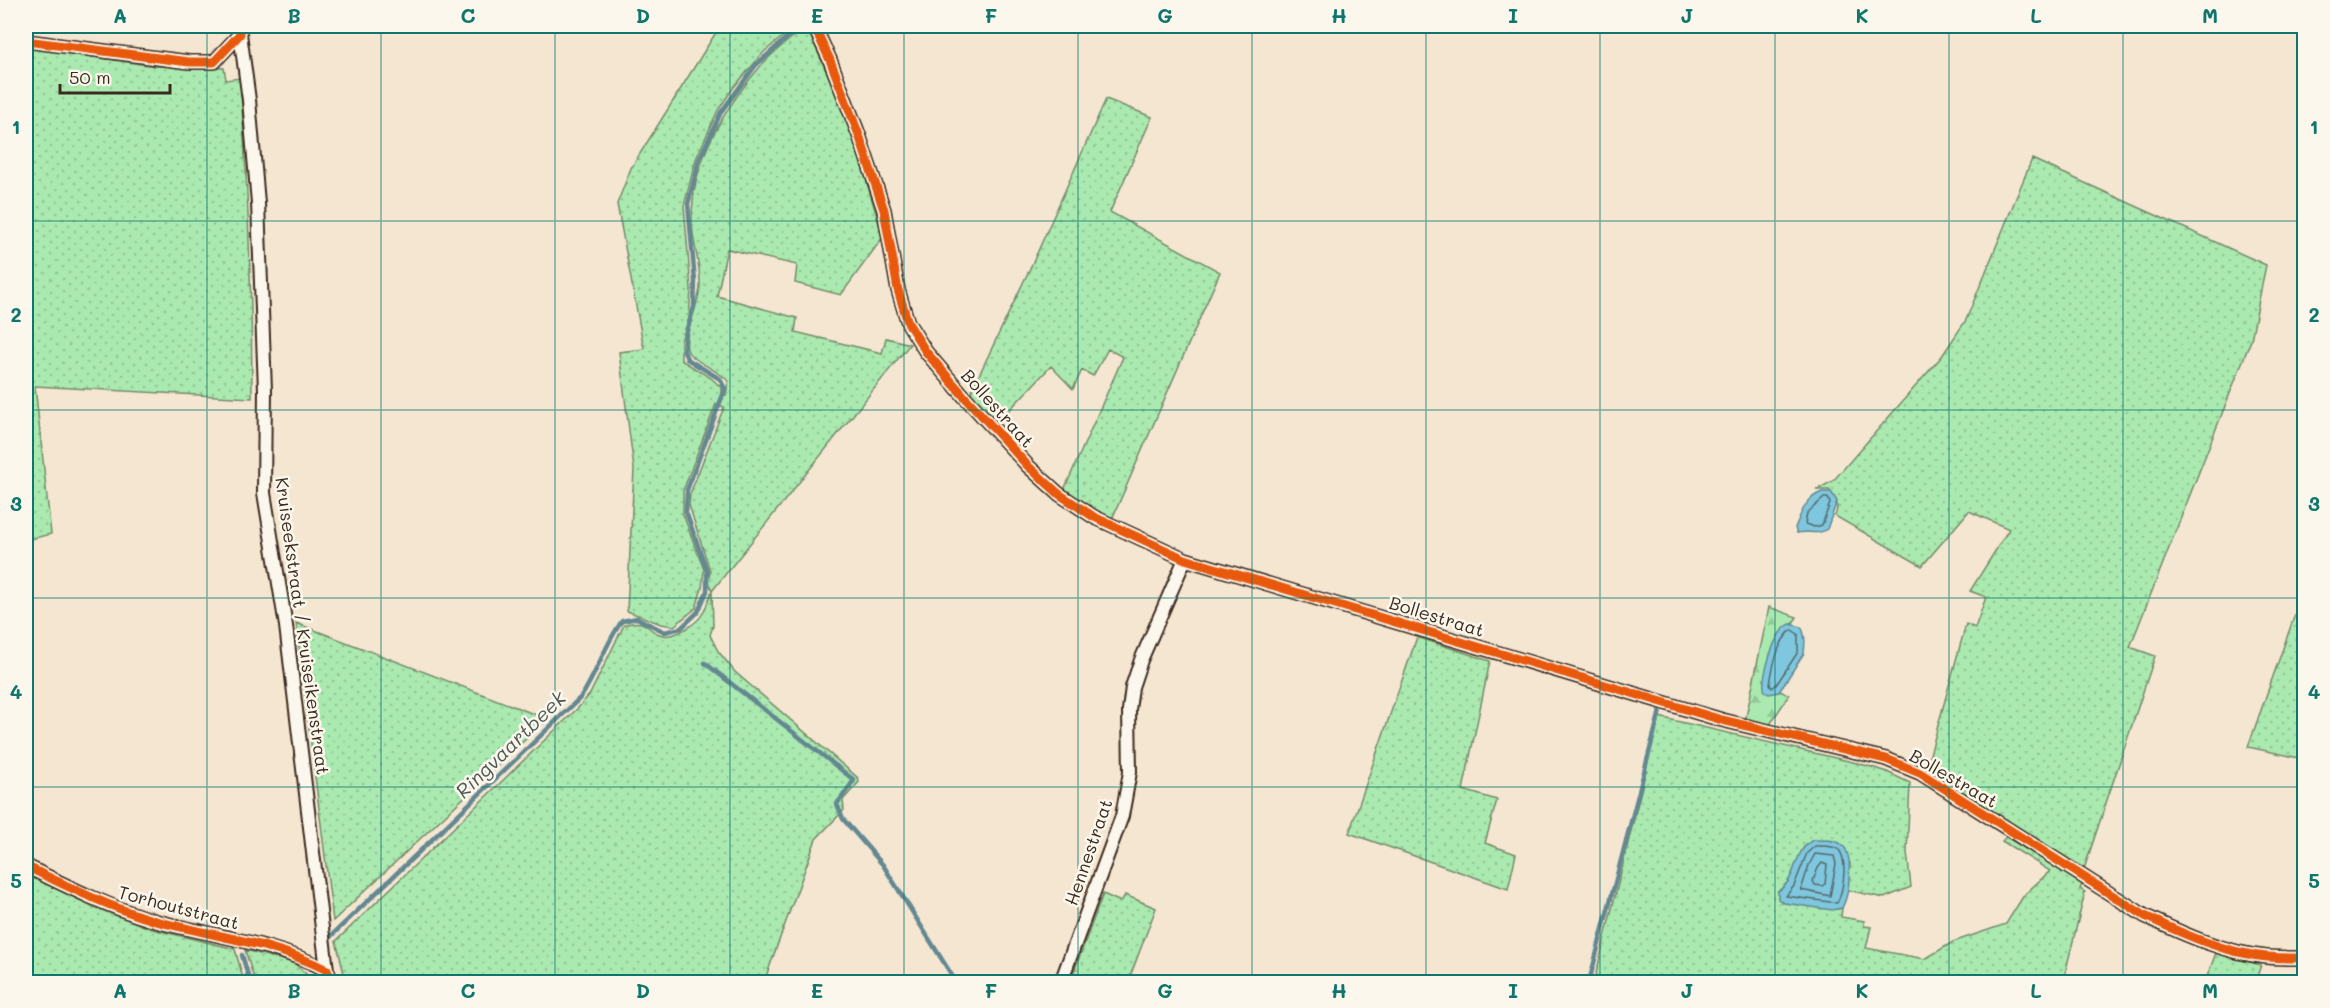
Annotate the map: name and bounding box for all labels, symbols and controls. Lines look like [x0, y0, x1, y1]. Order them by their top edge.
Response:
text: A [113, 2, 127, 28]
text: B [287, 2, 301, 28]
text: C [461, 2, 476, 28]
text: D [636, 2, 650, 28]
text: E [811, 2, 823, 28]
text: F [985, 2, 998, 28]
text: G [1157, 2, 1173, 28]
text: H [1331, 2, 1347, 28]
text: I [1508, 2, 1518, 28]
text: J [1680, 2, 1694, 28]
text: K [1855, 2, 1869, 28]
text: L [2030, 2, 2042, 28]
text: M [2202, 2, 2218, 28]
scale bar [60, 57, 170, 95]
text: 50 m [69, 65, 111, 89]
text: 1 [12, 113, 20, 139]
text: 1 [2310, 113, 2318, 139]
text: 2 [10, 301, 22, 327]
text: 2 [2308, 301, 2320, 327]
street label: Bollestraat [956, 364, 1040, 452]
street label: Kruiseekstraat / Kruiseikenstraat [270, 476, 336, 776]
text: 3 [10, 490, 22, 516]
text: 3 [2308, 490, 2320, 516]
street label: Bollestraat [1387, 590, 1487, 642]
text: 4 [10, 678, 23, 704]
text: 4 [2308, 678, 2321, 704]
water label: Ringvaartbeek [449, 684, 571, 803]
street label: Bollestraat [1906, 743, 2002, 813]
street label: Hennestraat [1059, 796, 1117, 908]
text: 5 [10, 867, 22, 893]
text: 5 [2308, 867, 2320, 893]
street label: Torhoutstraat [116, 879, 242, 935]
text: A [113, 977, 127, 1003]
text: B [287, 977, 301, 1003]
text: C [461, 977, 476, 1003]
text: D [636, 977, 650, 1003]
text: E [811, 977, 823, 1003]
text: F [985, 977, 998, 1003]
text: G [1157, 977, 1173, 1003]
text: H [1331, 977, 1347, 1003]
text: I [1508, 977, 1518, 1003]
text: J [1680, 977, 1694, 1003]
text: K [1855, 977, 1869, 1003]
text: L [2030, 977, 2042, 1003]
text: M [2202, 977, 2218, 1003]

